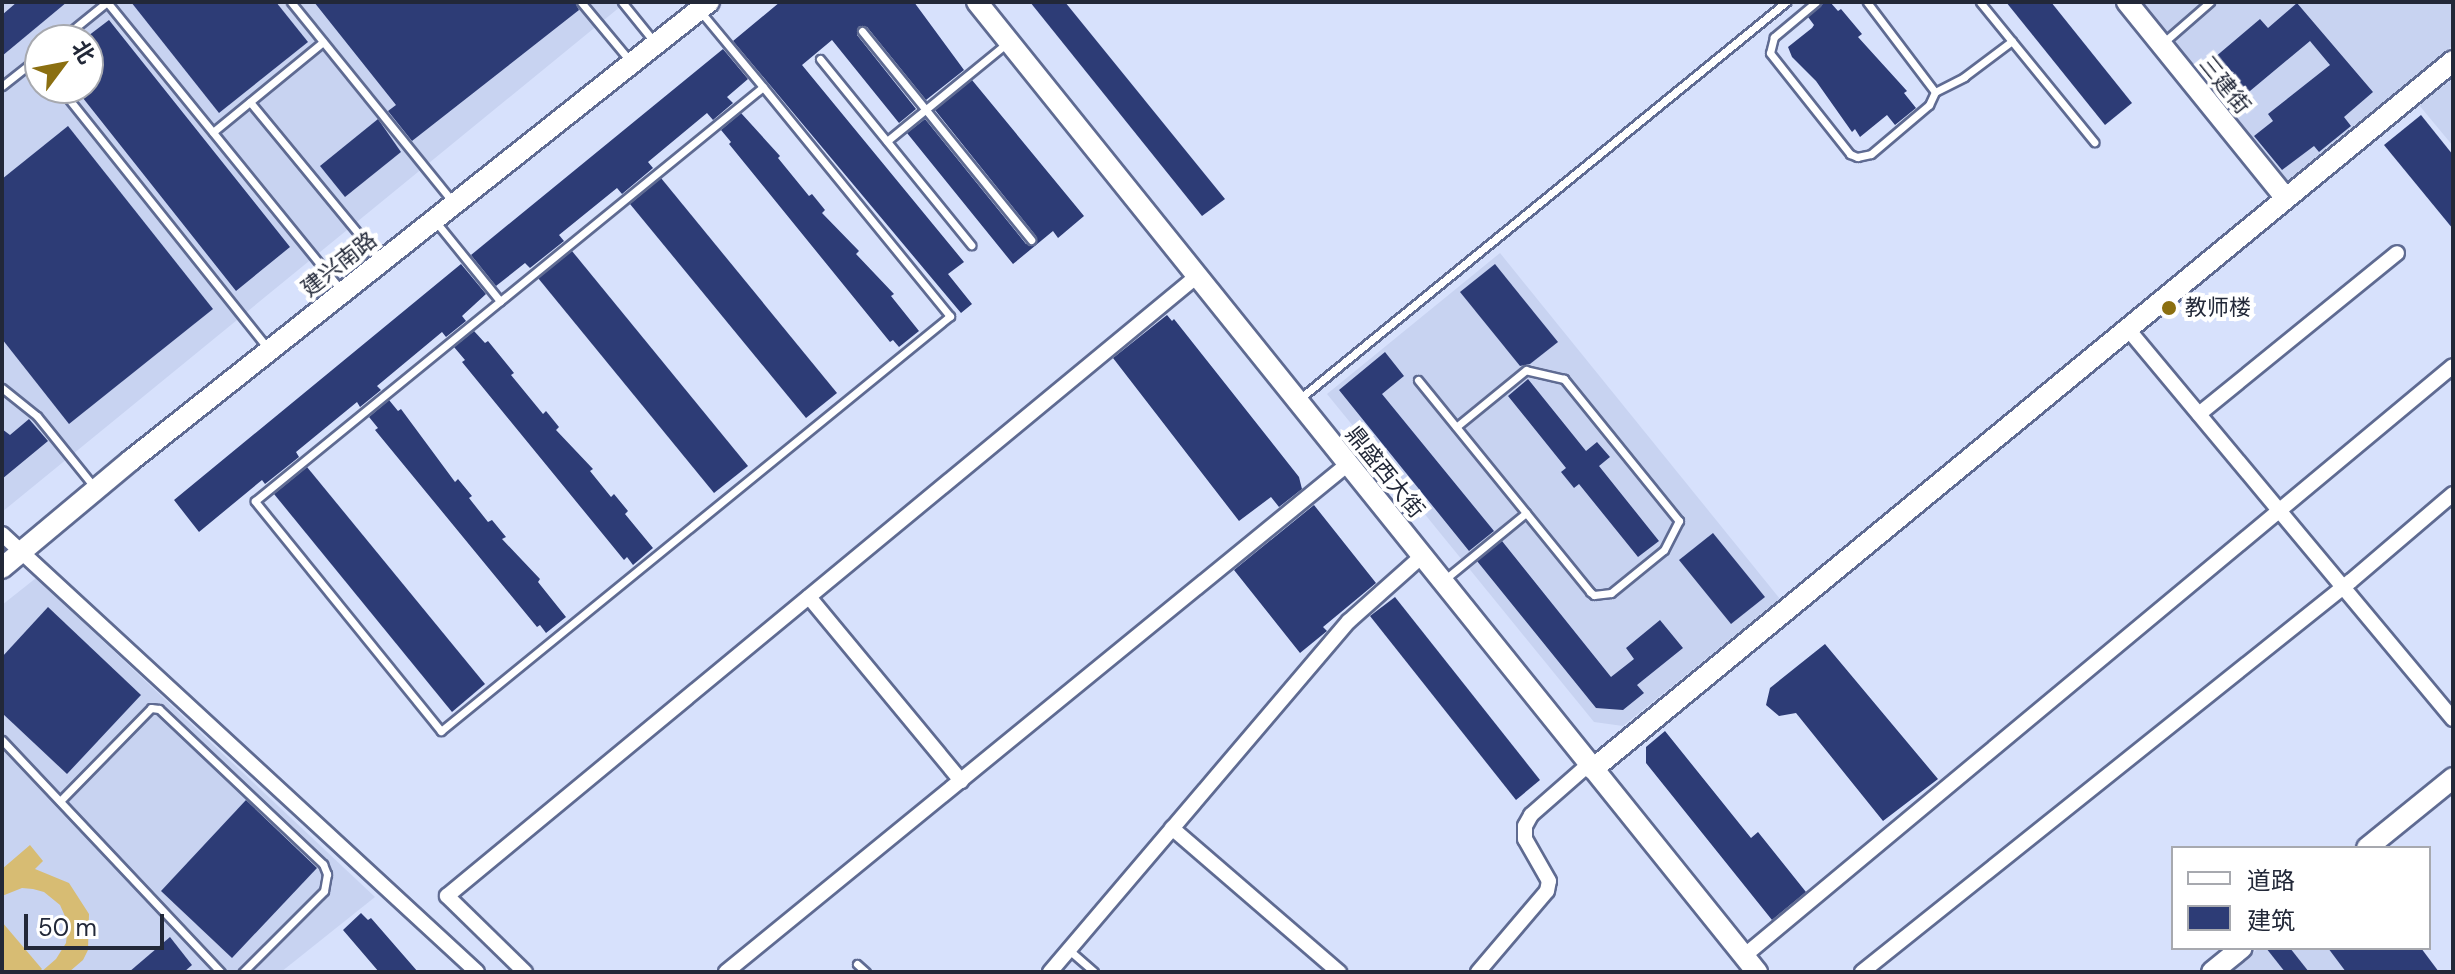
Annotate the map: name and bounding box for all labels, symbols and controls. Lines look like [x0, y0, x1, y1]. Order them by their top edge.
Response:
north arrow [24, 24, 104, 104]
text: 北 [65, 35, 101, 69]
street label: 三建街 [2194, 51, 2256, 119]
street label: 建兴南路 [296, 227, 382, 301]
place label: 教师楼 [2185, 295, 2251, 321]
marker: 教师楼 [2160, 299, 2178, 317]
street label: 鼎盛西大街 [1340, 421, 1430, 523]
legend [2171, 846, 2431, 950]
text: 道路 [2247, 865, 2295, 896]
scale bar [28, 898, 168, 948]
text: 建筑 [2247, 905, 2295, 936]
text: 50 m [38, 912, 97, 943]

